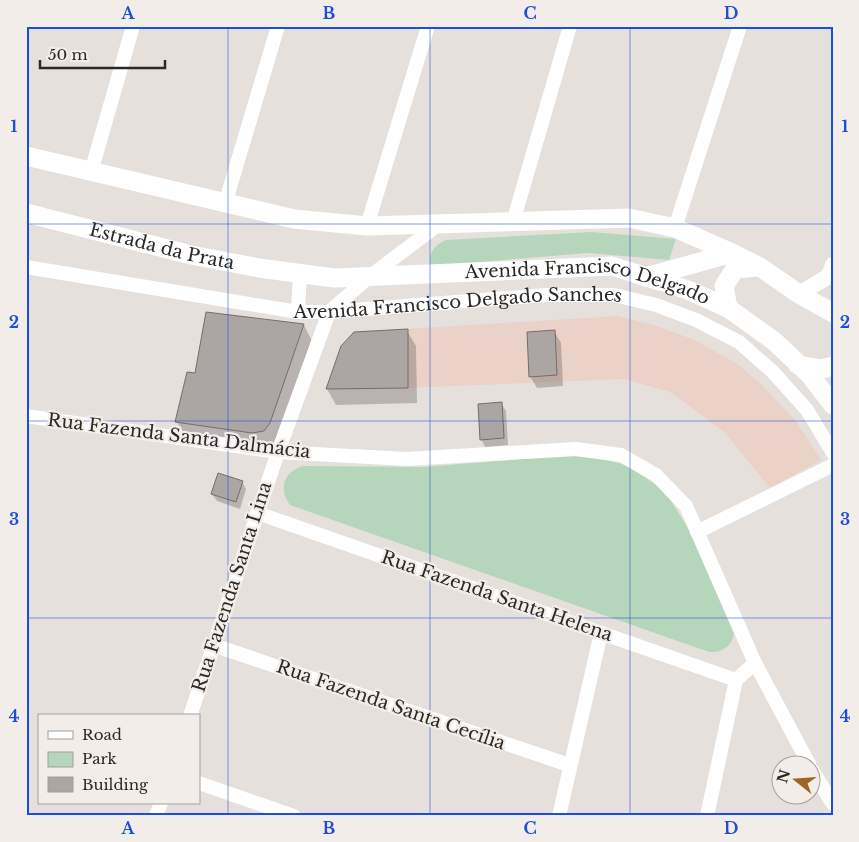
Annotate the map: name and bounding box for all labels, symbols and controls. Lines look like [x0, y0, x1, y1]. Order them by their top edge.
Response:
text: A [121, 3, 136, 23]
text: B [323, 3, 336, 23]
text: C [523, 3, 537, 23]
text: D [724, 3, 738, 23]
scale bar [40, 38, 165, 70]
text: 50 m [48, 45, 88, 64]
text: 1 [11, 116, 18, 136]
text: 1 [842, 116, 849, 136]
street label: Estrada da Prata [87, 219, 236, 274]
street label: Avenida Francisco Delgado [463, 255, 713, 309]
street label: Avenida Francisco Delgado Sanches [293, 284, 625, 323]
text: 2 [9, 312, 19, 332]
text: 2 [840, 312, 850, 332]
street label: Rua Fazenda Santa Dalmácia [46, 409, 312, 463]
street label: Rua Fazenda Santa Lina [188, 479, 276, 695]
text: 3 [9, 509, 19, 529]
text: 3 [840, 509, 850, 529]
street label: Rua Fazenda Santa Helena [378, 546, 616, 646]
street label: Rua Fazenda Santa Cecília [274, 655, 508, 755]
text: 4 [9, 706, 19, 726]
text: 4 [840, 706, 850, 726]
legend [38, 714, 200, 804]
text: Road [82, 725, 122, 744]
text: Park [82, 749, 118, 768]
north arrow [772, 754, 822, 804]
text: N [773, 767, 794, 785]
text: Building [82, 775, 149, 794]
text: A [121, 818, 136, 838]
text: B [323, 818, 336, 838]
text: C [523, 818, 537, 838]
text: D [724, 818, 738, 838]

